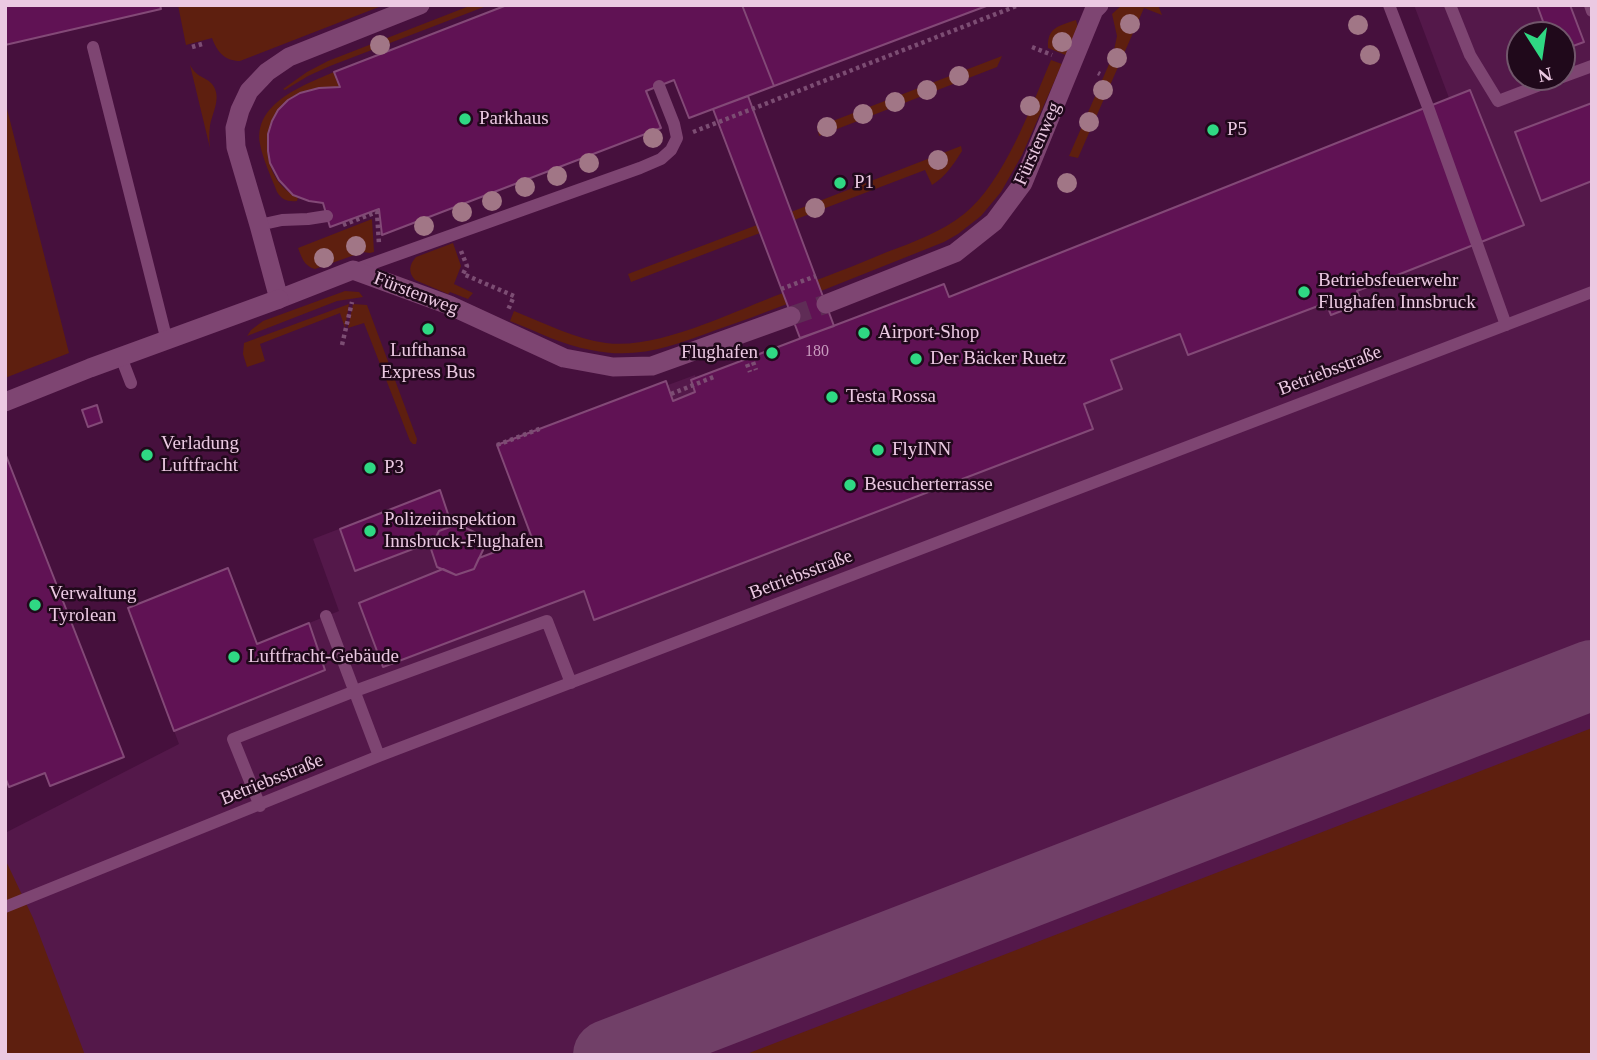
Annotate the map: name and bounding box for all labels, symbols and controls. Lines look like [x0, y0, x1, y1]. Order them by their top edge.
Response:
north arrow [1506, 21, 1576, 91]
text: N [1536, 63, 1554, 87]
street label: Fürstenweg [1010, 99, 1066, 189]
place label: Parkhaus [479, 108, 549, 130]
marker: Parkhaus [457, 111, 473, 127]
place label: P5 [1227, 119, 1247, 141]
marker: P5 [1205, 122, 1221, 138]
place label: P1 [854, 172, 874, 194]
marker: P1 [832, 175, 848, 191]
street label: Fürstenweg [371, 267, 461, 321]
place label: Betriebsfeuerwehr Flughafen Innsbruck [1318, 270, 1476, 314]
marker: Betriebsfeuerwehr Flughafen Innsbruck [1296, 284, 1312, 300]
marker: Lufthansa Express Bus [420, 321, 436, 337]
place label: Airport-Shop [878, 322, 979, 344]
marker: Airport-Shop [856, 325, 872, 341]
place label: Lufthansa Express Bus [381, 340, 475, 384]
street label: Betriebsstraße [1275, 341, 1385, 401]
place label: Flughafen [681, 342, 758, 364]
house number: 180 [805, 342, 829, 362]
marker: Flughafen [764, 345, 780, 361]
place label: Der Bäcker Ruetz [930, 348, 1066, 370]
marker: Der Bäcker Ruetz [908, 351, 924, 367]
place label: Testa Rossa [846, 386, 936, 408]
marker: Testa Rossa [824, 389, 840, 405]
place label: Verladung Luftfracht [161, 433, 239, 477]
place label: FlyINN [892, 439, 951, 461]
marker: FlyINN [870, 442, 886, 458]
marker: Verladung Luftfracht [139, 447, 155, 463]
place label: P3 [384, 457, 404, 479]
marker: P3 [362, 460, 378, 476]
place label: Besucherterrasse [864, 474, 993, 496]
marker: Besucherterrasse [842, 477, 858, 493]
place label: Polizeiinspektion Innsbruck-Flughafen [384, 509, 543, 553]
marker: Polizeiinspektion Innsbruck-Flughafen [362, 523, 378, 539]
street label: Betriebsstraße [746, 545, 856, 605]
place label: Verwaltung Tyrolean [49, 583, 137, 627]
marker: Verwaltung Tyrolean [27, 597, 43, 613]
place label: Luftfracht-Gebäude [248, 646, 399, 668]
marker: Luftfracht-Gebäude [226, 649, 242, 665]
street label: Betriebsstraße [217, 749, 327, 811]

